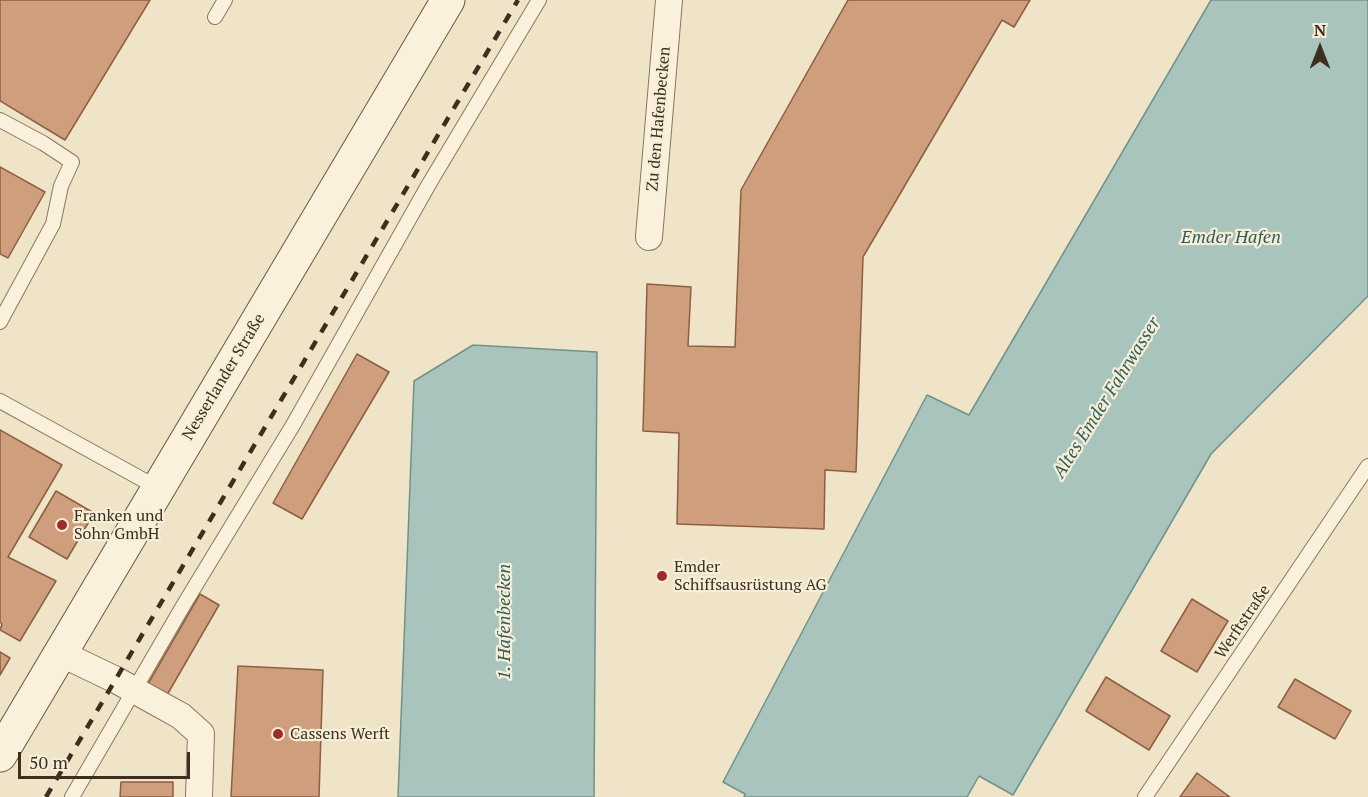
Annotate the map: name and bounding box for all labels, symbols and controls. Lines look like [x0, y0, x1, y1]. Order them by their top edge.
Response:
north arrow [1290, 18, 1350, 78]
text: N [1314, 19, 1326, 41]
street label: Zu den Hafenbecken [643, 46, 675, 192]
water label: Emder Hafen [1181, 227, 1281, 249]
street label: Nesserlander Straße [179, 310, 269, 444]
water label: Altes Emder Fahrwasser [1049, 314, 1165, 482]
place label: Franken und Sohn GmbH [74, 506, 164, 544]
marker: Franken und Sohn GmbH [55, 518, 69, 532]
place label: Emder Schiffsausrüstung AG [674, 557, 827, 595]
water label: 1. Hafenbecken [494, 564, 516, 680]
marker: Emder Schiffsausrüstung AG [655, 569, 669, 583]
street label: Werftstraße [1211, 582, 1275, 662]
place label: Cassens Werft [290, 724, 390, 744]
marker: Cassens Werft [271, 727, 285, 741]
scale bar [21, 740, 194, 778]
text: 50 m [29, 750, 68, 774]

